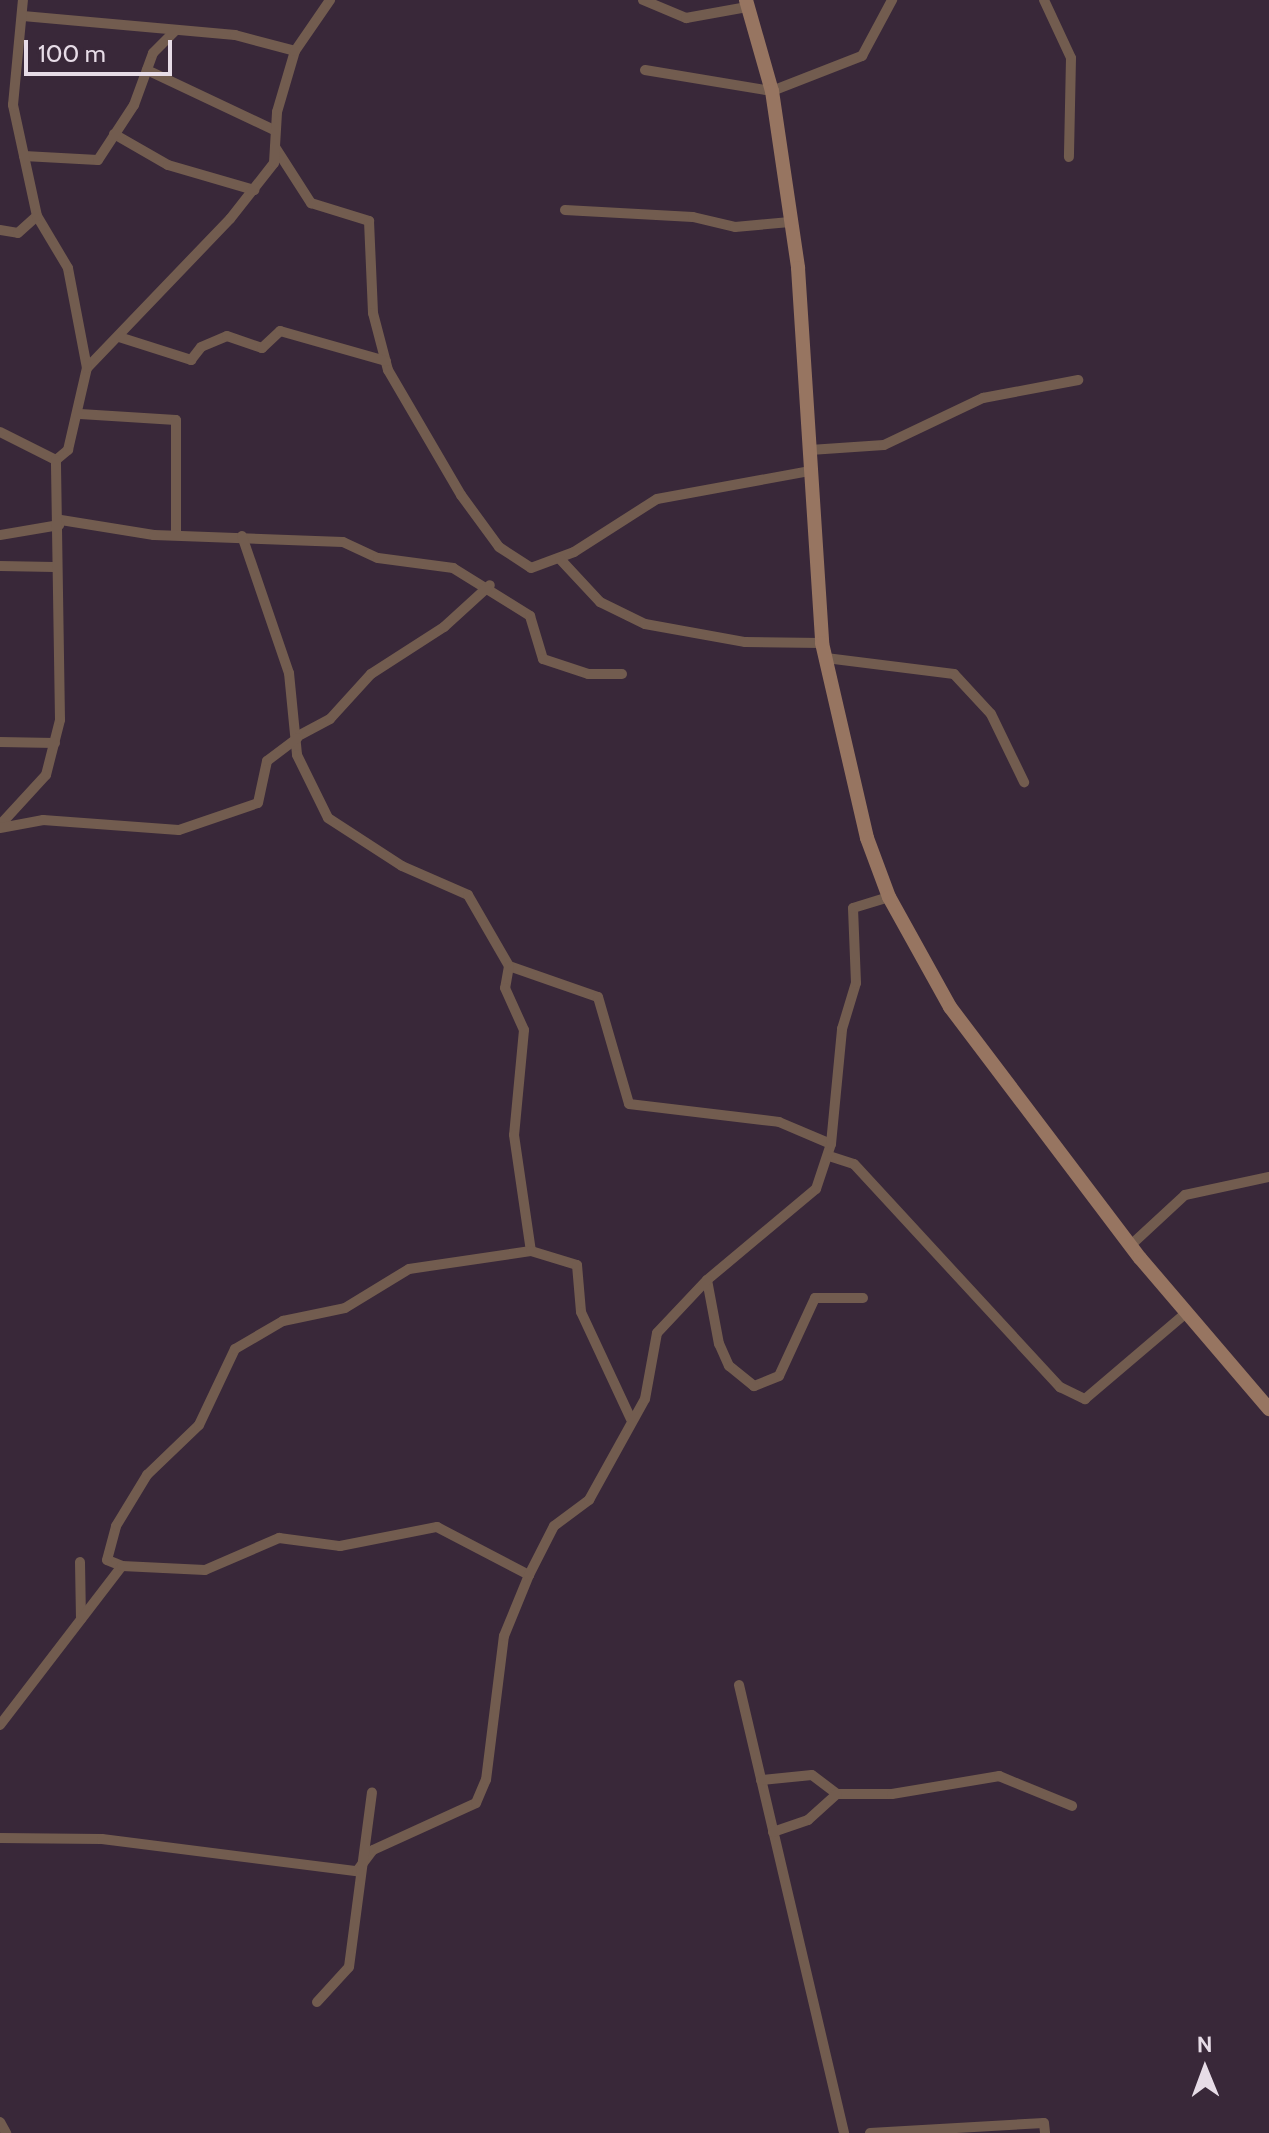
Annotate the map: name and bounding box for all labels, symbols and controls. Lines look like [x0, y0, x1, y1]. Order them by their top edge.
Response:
scale bar [28, 24, 176, 74]
text: 100 m [38, 39, 106, 68]
north arrow [1165, 2029, 1245, 2109]
text: N [1197, 2031, 1213, 2058]

